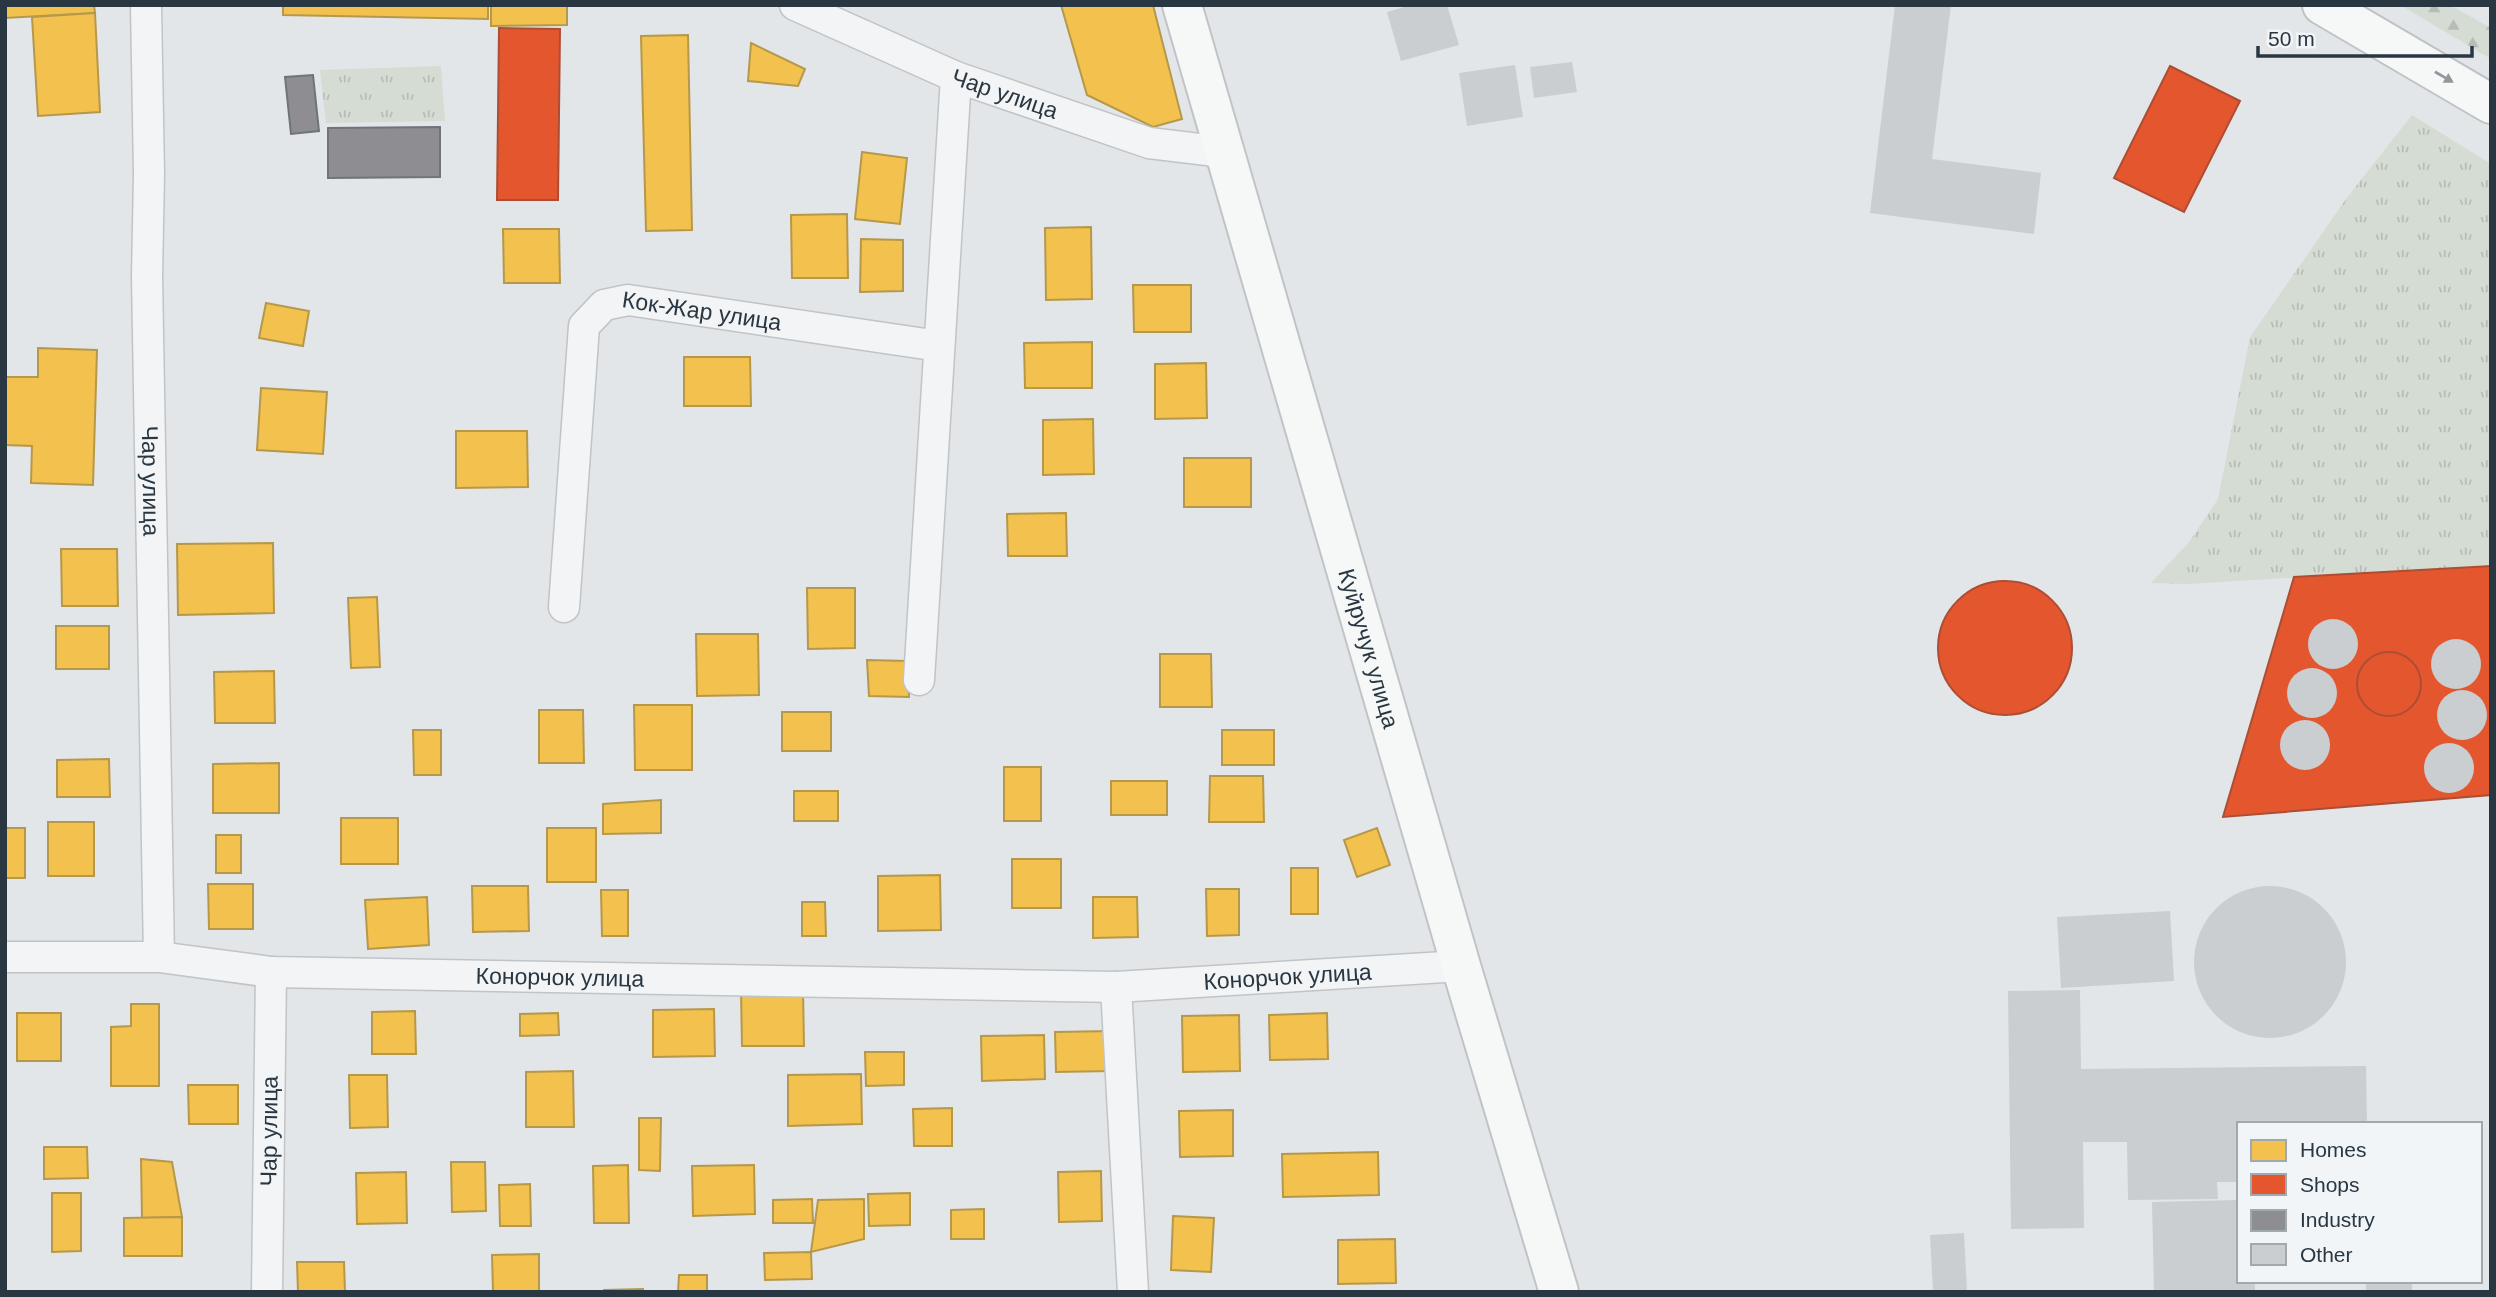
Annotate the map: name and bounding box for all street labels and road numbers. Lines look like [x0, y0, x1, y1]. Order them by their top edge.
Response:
street label: Чар улица [948, 64, 1062, 124]
street label: Кок-Жар улица [621, 286, 784, 336]
street label: Чар улица [137, 425, 165, 537]
street label: Куйручук улица [1333, 566, 1404, 731]
street label: Конорчок улица [1203, 958, 1373, 995]
street label: Конорчок улица [475, 963, 645, 992]
street label: Чар улица [255, 1075, 283, 1186]

